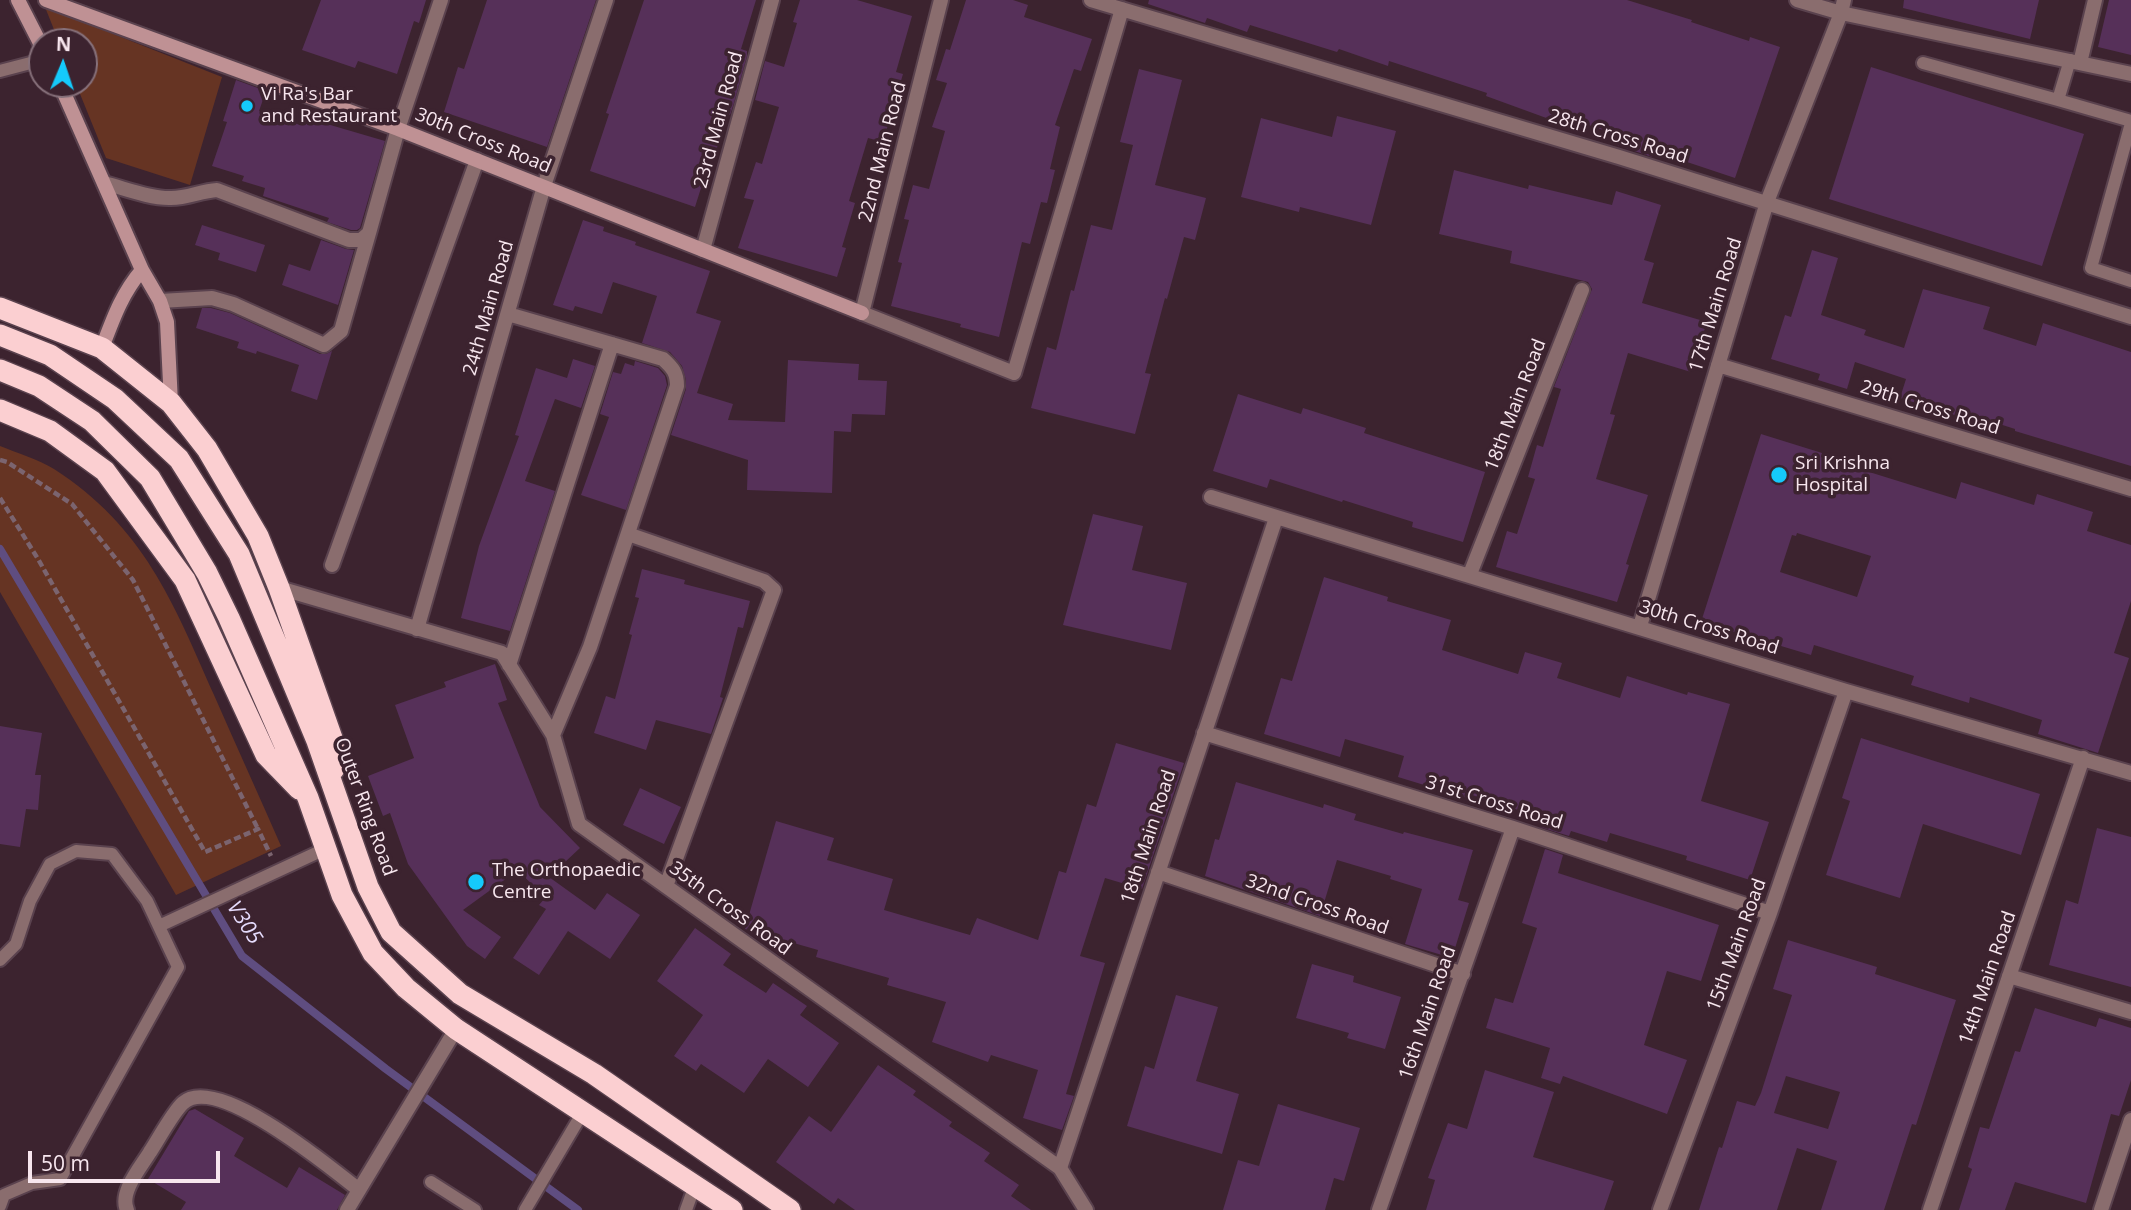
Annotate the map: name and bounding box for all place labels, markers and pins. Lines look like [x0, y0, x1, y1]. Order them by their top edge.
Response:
place label: Vi Ra's Bar and Restaurant [261, 84, 397, 128]
marker: Vi Ra's Bar and Restaurant [239, 98, 255, 114]
place label: Sri Krishna Hospital [1795, 453, 1890, 497]
marker: Sri Krishna Hospital [1769, 465, 1789, 485]
place label: The Orthopaedic Centre [492, 860, 640, 904]
marker: The Orthopaedic Centre [466, 872, 486, 892]

